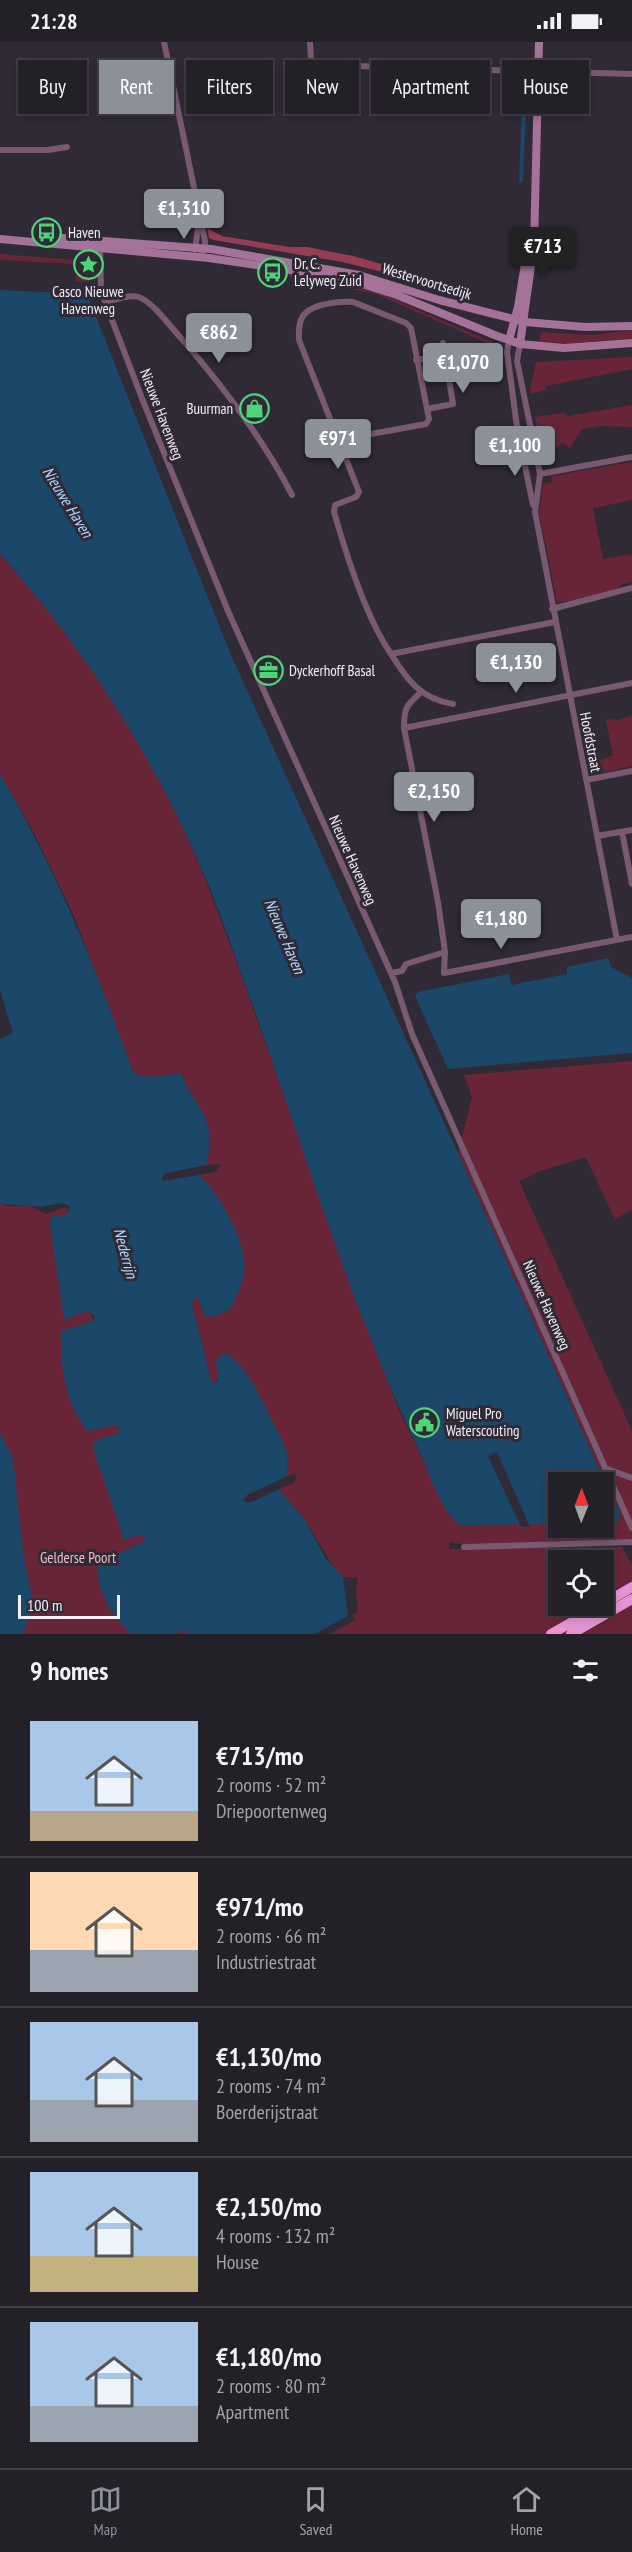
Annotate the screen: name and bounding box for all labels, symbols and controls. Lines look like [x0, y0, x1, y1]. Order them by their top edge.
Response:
text: 21:28 [30, 7, 78, 35]
chip: Buy [18, 60, 87, 114]
chip: Rent [99, 60, 174, 114]
chip: Filters [186, 60, 273, 114]
chip: New [285, 60, 359, 114]
chip: Apartment [371, 60, 490, 114]
chip: House [502, 60, 589, 114]
pin: €1,310 [135, 189, 233, 240]
text: €1,310 [158, 195, 210, 221]
bus stop icon: Haven [31, 216, 63, 248]
place label: Haven [68, 223, 101, 242]
pin: €713 [507, 227, 579, 278]
text: €713 [524, 233, 562, 259]
place icon: Casco Nieuwe Havenweg [72, 248, 104, 280]
place label: Dr. C. Lelyweg Zuid [294, 254, 362, 290]
bus stop icon: Dr. C. Lelyweg Zuid [257, 256, 289, 288]
street label: Westervoortsedijk [380, 258, 474, 304]
place label: Casco Nieuwe Havenweg [52, 282, 124, 318]
pin: €862 [183, 313, 255, 364]
text: €862 [200, 319, 238, 345]
pin: €1,070 [414, 343, 512, 394]
text: €1,070 [437, 349, 489, 375]
street label: Nieuwe Havenweg [136, 366, 188, 462]
shop icon: Buurman [238, 392, 270, 424]
place label: Buurman [186, 399, 233, 418]
pin: €971 [302, 419, 374, 470]
text: €971 [319, 425, 357, 451]
pin: €1,100 [466, 426, 564, 477]
text: €1,100 [489, 432, 541, 458]
water label: Nieuwe Haven [38, 463, 98, 542]
pin: €1,130 [467, 643, 565, 694]
text: €1,130 [490, 649, 542, 675]
office icon: Dyckerhoff Basal [252, 654, 284, 686]
place label: Dyckerhoff Basal [289, 661, 376, 680]
street label: Hoofdstraat [576, 710, 606, 774]
pin: €2,150 [385, 772, 483, 823]
text: €2,150 [408, 778, 460, 804]
street label: Nieuwe Havenweg [325, 812, 381, 908]
water label: Nieuwe Haven [260, 895, 310, 978]
pin: €1,180 [452, 899, 550, 950]
text: €1,180 [475, 905, 527, 931]
water label: Nederrijn [110, 1226, 143, 1281]
street label: Nieuwe Havenweg [519, 1257, 575, 1353]
place label: Miguel Pro Waterscouting [446, 1404, 519, 1440]
public building icon: Miguel Pro Waterscouting [409, 1406, 441, 1438]
north arrow [548, 1472, 614, 1538]
map controls [548, 1472, 614, 1616]
park label: Gelderse Poort [40, 1548, 116, 1567]
button: locate [548, 1550, 614, 1616]
scale bar [18, 1592, 120, 1620]
text: 100 m [27, 1595, 62, 1615]
text: 9 homes [30, 1654, 108, 1687]
icon: filters [569, 1654, 602, 1687]
text: €713/mo [216, 1739, 304, 1772]
icon: home [78, 1745, 150, 1817]
text: 2 rooms · 52 m² [216, 1772, 326, 1798]
text: Driepoortenweg [216, 1798, 327, 1824]
text: €971/mo [216, 1890, 304, 1923]
icon: home [78, 1896, 150, 1968]
text: 2 rooms · 66 m² [216, 1923, 326, 1949]
text: Industriestraat [216, 1949, 316, 1975]
text: €1,130/mo [216, 2040, 322, 2073]
icon: home [78, 2046, 150, 2118]
text: 2 rooms · 74 m² [216, 2073, 326, 2099]
text: Boerderijstraat [216, 2099, 318, 2125]
text: €2,150/mo [216, 2190, 322, 2223]
icon: home [78, 2196, 150, 2268]
text: 4 rooms · 132 m² [216, 2223, 335, 2249]
text: House [216, 2249, 259, 2275]
text: €1,180/mo [216, 2340, 322, 2373]
icon: home [78, 2346, 150, 2418]
text: 2 rooms · 80 m² [216, 2373, 326, 2399]
text: Apartment [216, 2399, 289, 2425]
tab: Map [89, 2483, 122, 2539]
tab: Saved [299, 2483, 332, 2539]
tab: Home [510, 2483, 543, 2539]

